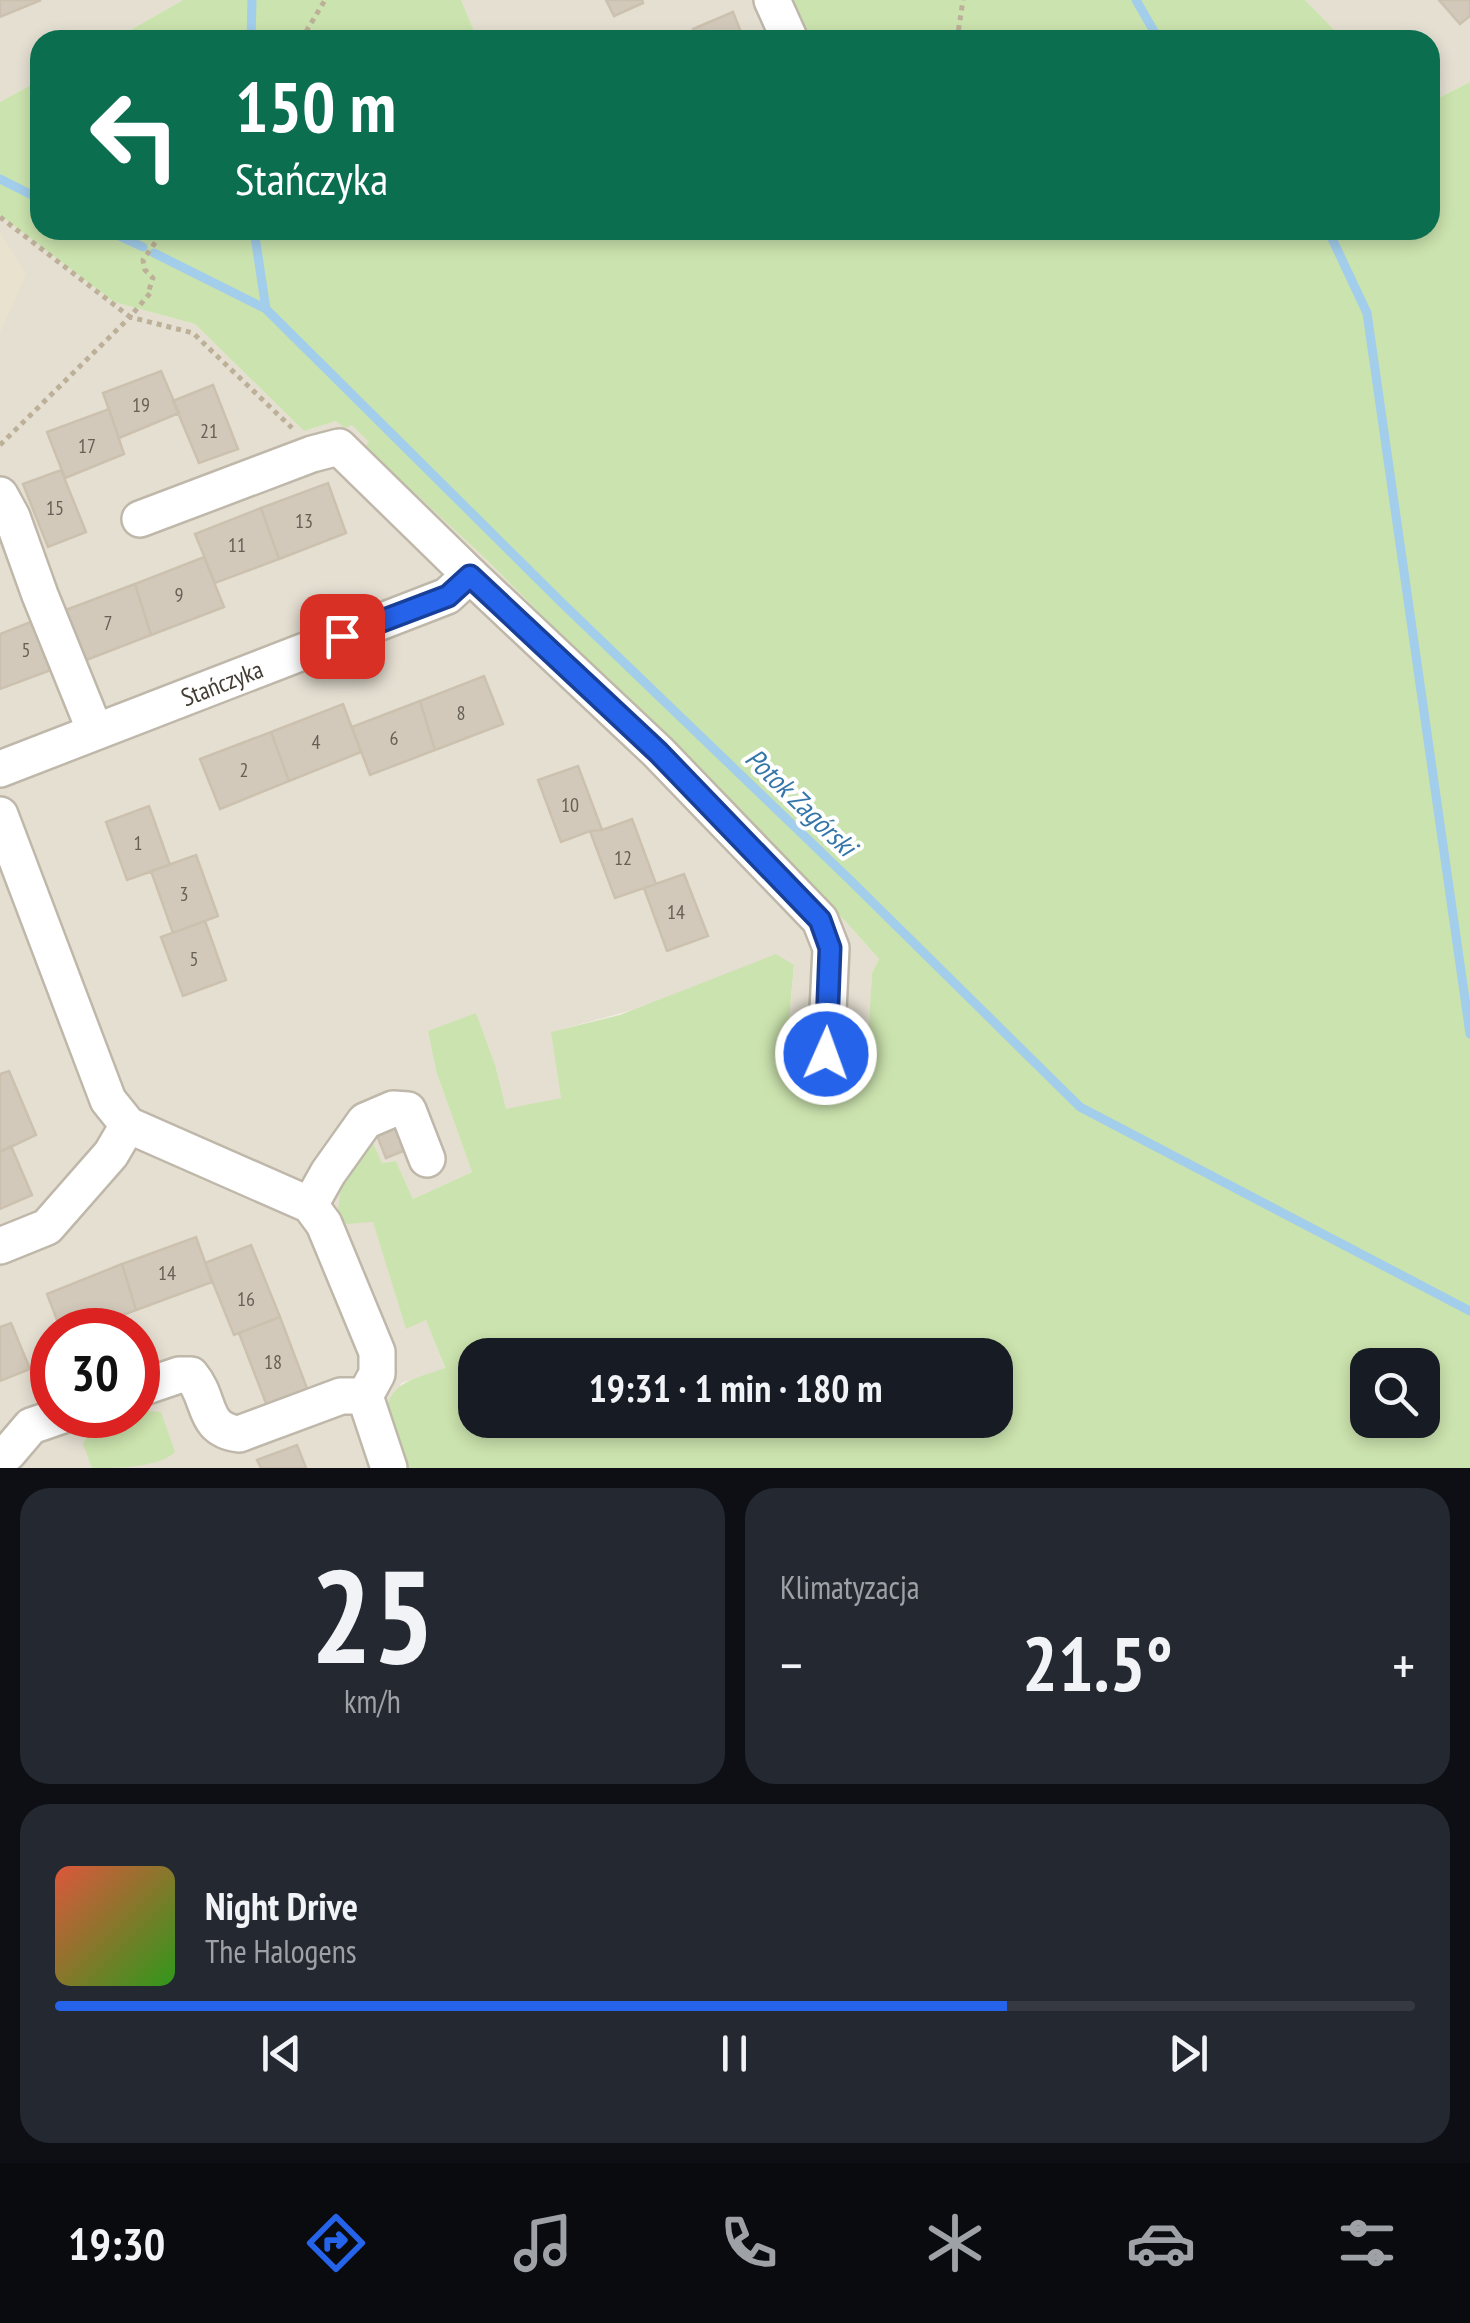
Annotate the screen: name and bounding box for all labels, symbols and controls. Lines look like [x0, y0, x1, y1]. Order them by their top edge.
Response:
text: 150 m [235, 61, 396, 151]
icon: left [70, 70, 200, 200]
text: Stańczyka [235, 149, 388, 207]
house number: 19 [132, 392, 150, 418]
house number: 21 [200, 418, 218, 444]
house number: 17 [78, 433, 96, 459]
house number: 15 [46, 495, 64, 521]
house number: 13 [295, 508, 313, 534]
house number: 11 [228, 532, 246, 558]
house number: 9 [175, 582, 184, 608]
pin [300, 594, 385, 679]
icon: arrive [315, 609, 370, 664]
house number: 7 [104, 610, 113, 636]
house number: 5 [22, 637, 31, 663]
street label: Stańczyka [176, 653, 267, 713]
house number: 8 [457, 700, 466, 726]
house number: 6 [390, 725, 399, 751]
house number: 4 [312, 729, 321, 755]
water label: Potok Zagórski [738, 740, 868, 866]
house number: 2 [240, 757, 249, 783]
house number: 10 [561, 792, 579, 818]
house number: 1 [134, 830, 143, 856]
house number: 12 [614, 845, 632, 871]
house number: 3 [180, 881, 189, 907]
house number: 14 [667, 899, 685, 925]
house number: 5 [190, 946, 199, 972]
position arrow [774, 1002, 878, 1106]
house number: 14 [158, 1260, 176, 1286]
house number: 16 [237, 1286, 255, 1312]
speed limit sign: 30 [30, 1308, 160, 1438]
map controls [1350, 1348, 1440, 1438]
button: search [1350, 1348, 1440, 1438]
house number: 18 [264, 1349, 282, 1375]
text: 19:31 · 1 min · 180 m [589, 1363, 882, 1412]
text: 25 [310, 1531, 435, 1699]
text: Klimatyzacja [780, 1566, 920, 1608]
text: 21.5° [1022, 1615, 1173, 1712]
text: − [780, 1629, 803, 1700]
text: + [1392, 1629, 1415, 1700]
text: km/h [344, 1680, 401, 1722]
text: Night Drive [205, 1881, 358, 1930]
text: The Halogens [205, 1930, 357, 1972]
icon: previous [254, 2026, 309, 2081]
icon: pause [707, 2026, 762, 2081]
icon: next [1161, 2026, 1216, 2081]
icon: directions [301, 2208, 371, 2278]
icon: music [508, 2208, 578, 2278]
icon: phone [714, 2208, 784, 2278]
icon: climate [920, 2208, 990, 2278]
icon: car [1126, 2208, 1196, 2278]
icon: filters [1332, 2208, 1402, 2278]
text: 19:30 [68, 2214, 165, 2272]

